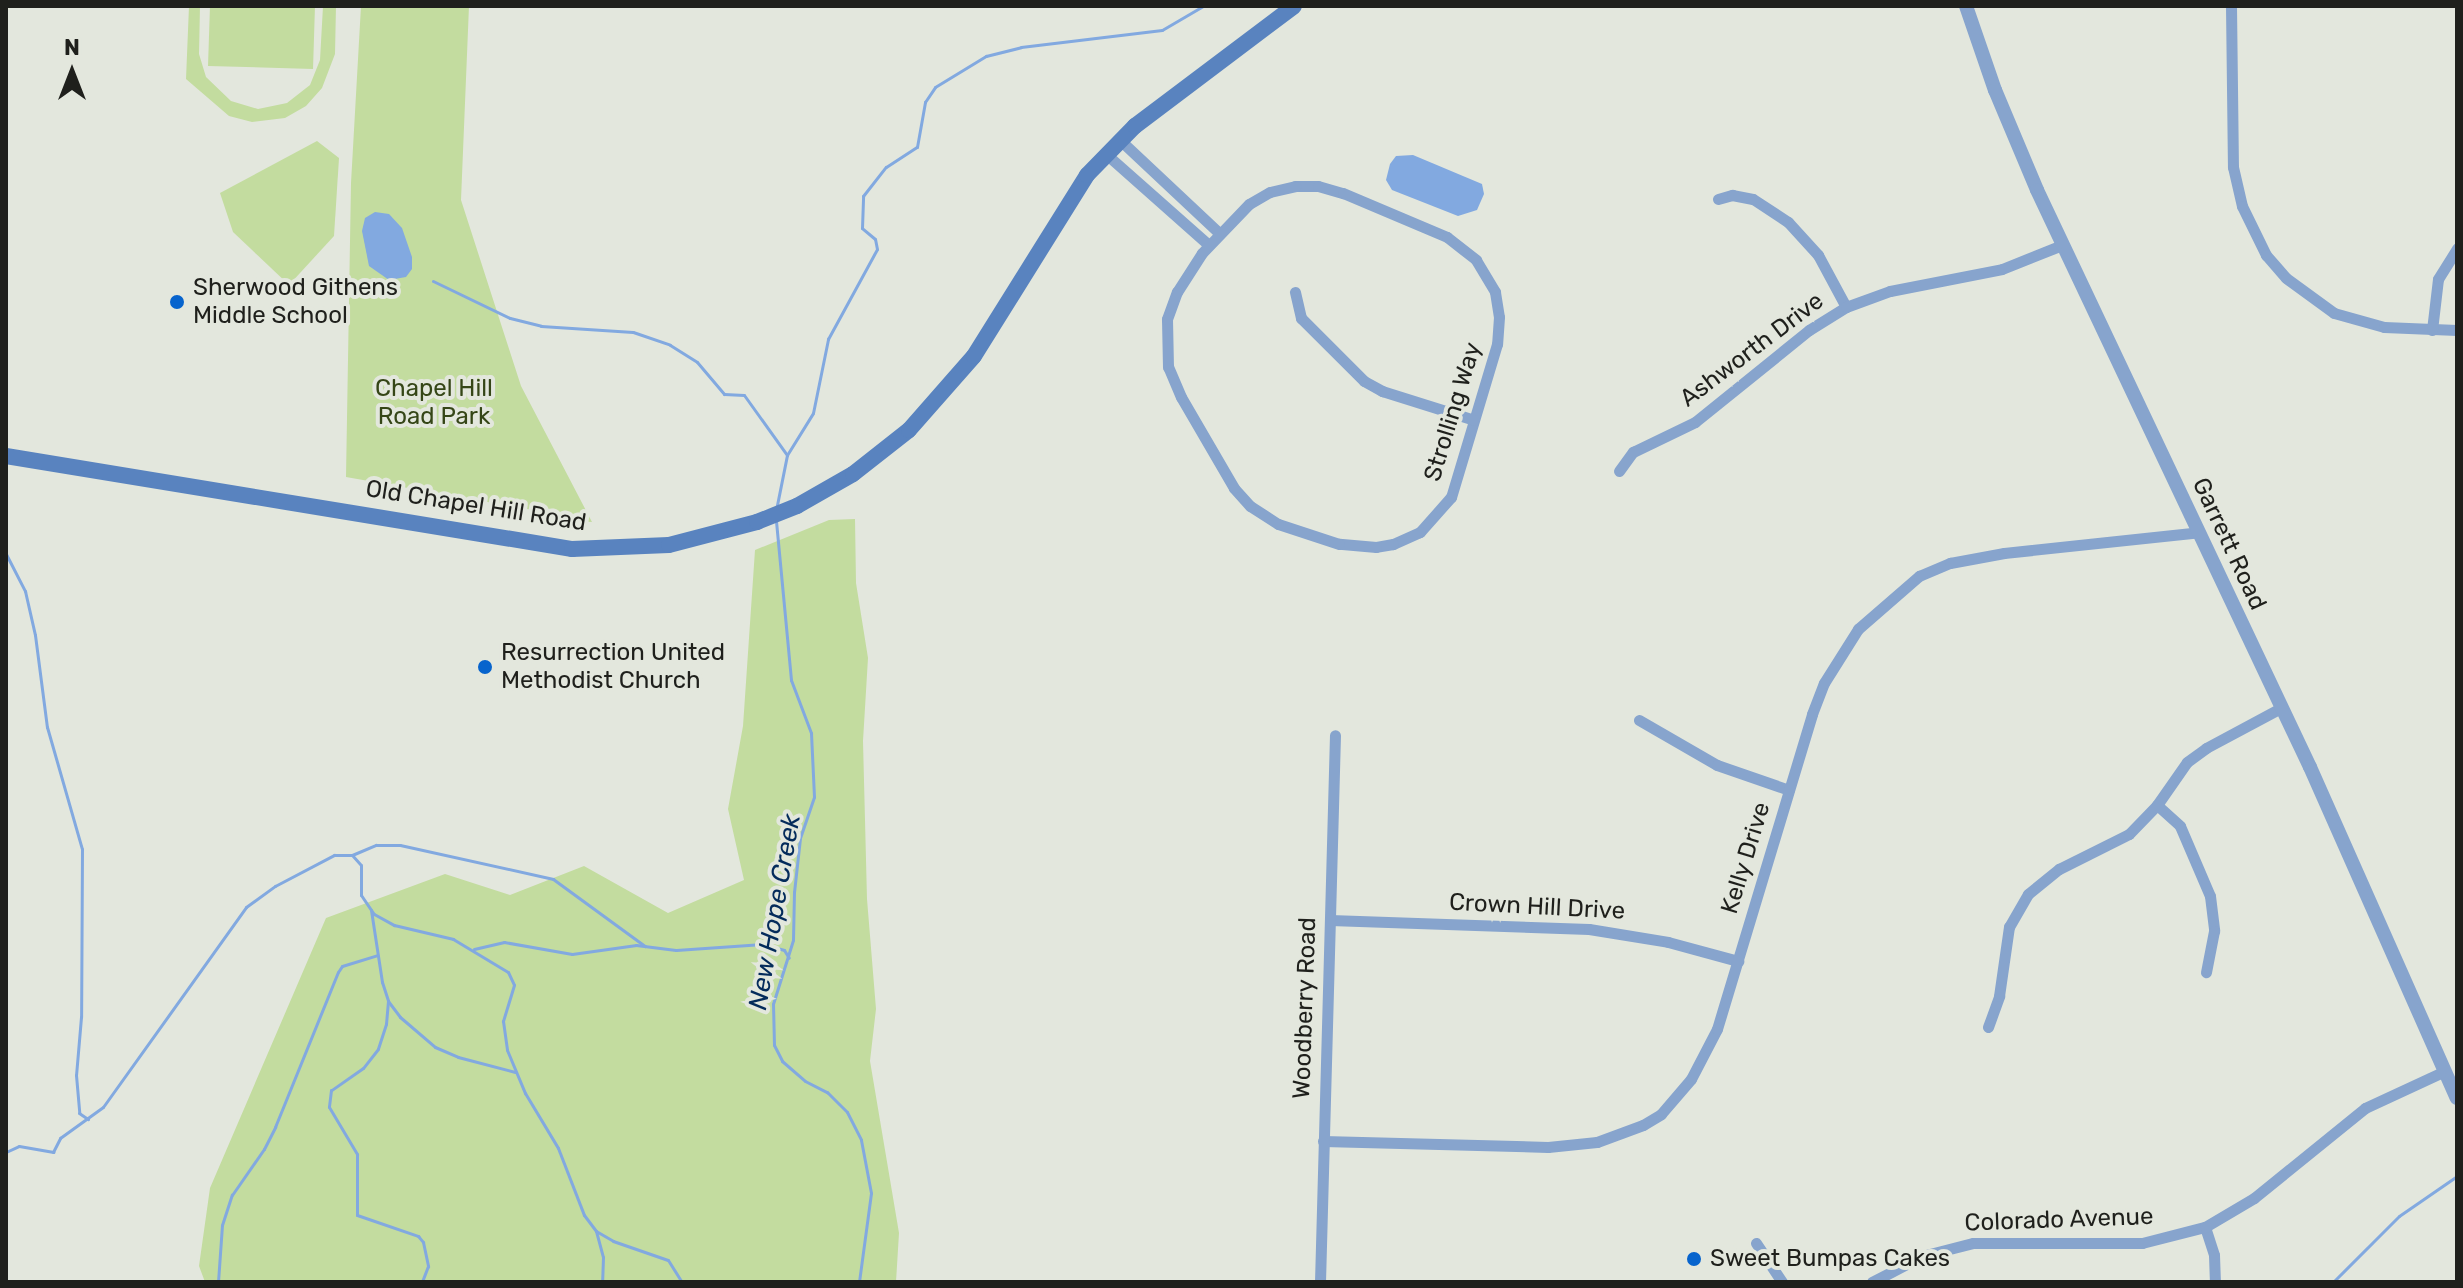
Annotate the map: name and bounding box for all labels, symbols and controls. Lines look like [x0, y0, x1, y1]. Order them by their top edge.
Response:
north arrow [32, 32, 112, 112]
text: N [64, 34, 80, 61]
place label: Sherwood Githens Middle School [193, 274, 398, 330]
street label: Ashworth Drive [1675, 287, 1829, 413]
marker: Sherwood Githens Middle School [168, 293, 186, 311]
street label: Strolling Way [1418, 339, 1488, 485]
park label: Chapel Hill Road Park [375, 375, 493, 431]
street label: Garrett Road [2186, 473, 2272, 615]
street label: Old Chapel Hill Road [364, 474, 588, 538]
place label: Resurrection United Methodist Church [501, 639, 725, 695]
marker: Resurrection United Methodist Church [476, 658, 494, 676]
street label: Kelly Drive [1715, 798, 1777, 918]
water label: New Hope Creek [742, 811, 808, 1013]
street label: Crown Hill Drive [1448, 888, 1626, 926]
street label: Woodberry Road [1287, 916, 1323, 1100]
street label: Colorado Avenue [1964, 1202, 2154, 1238]
place label: Sweet Bumpas Cakes [1710, 1245, 1950, 1273]
marker: Sweet Bumpas Cakes [1685, 1250, 1703, 1268]

